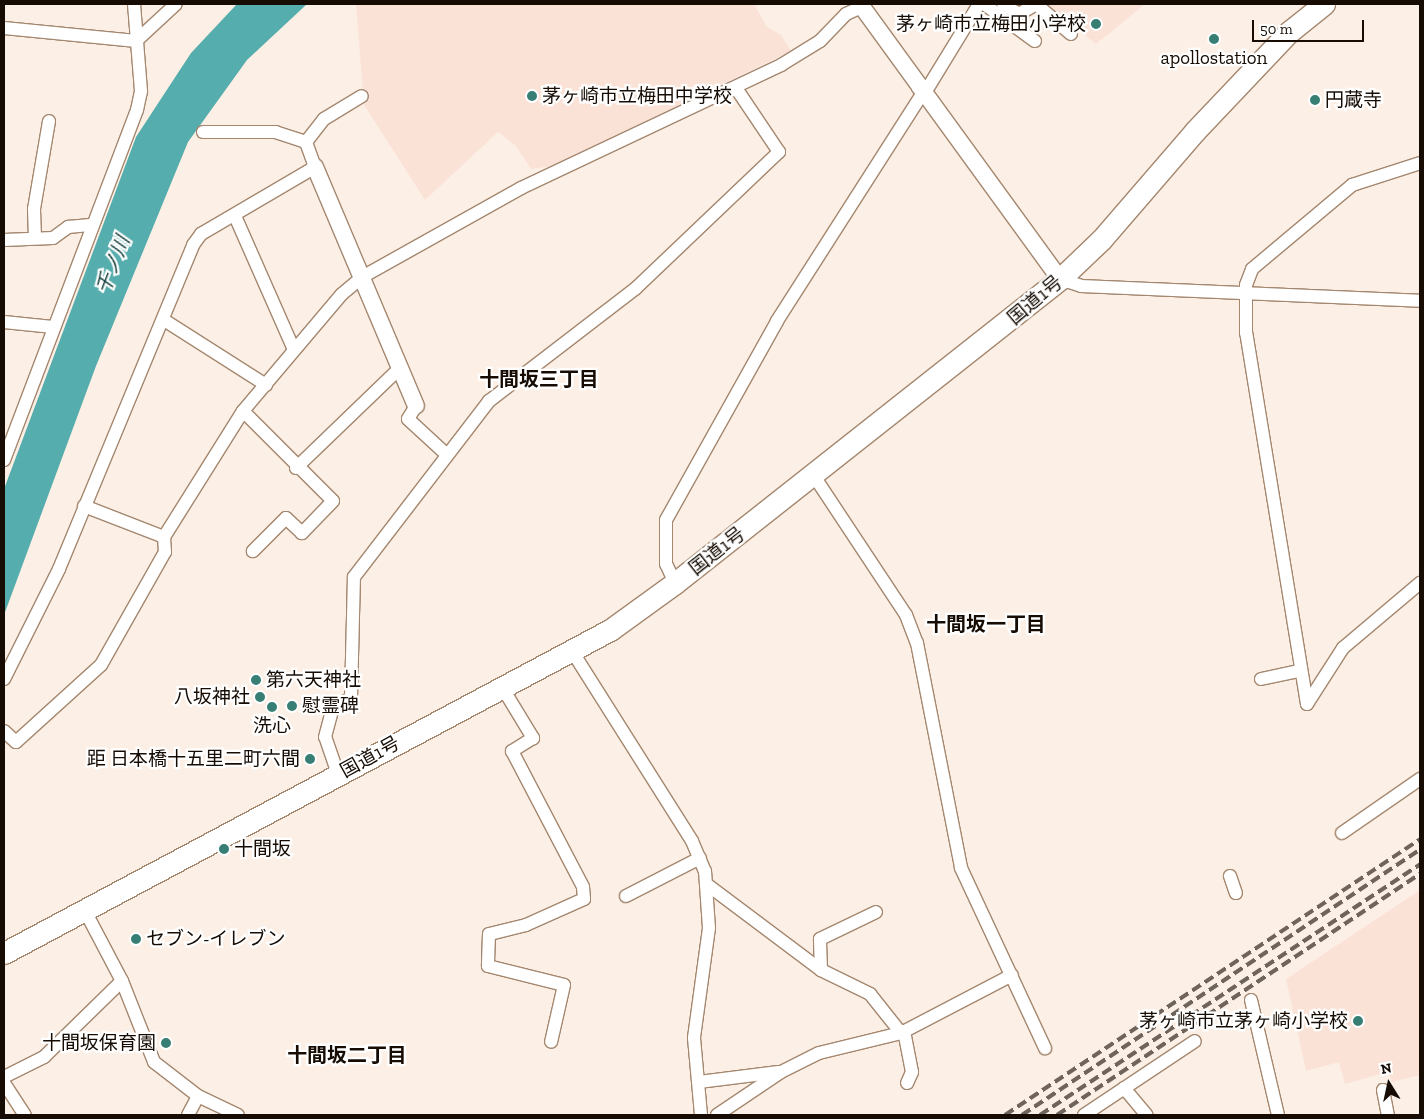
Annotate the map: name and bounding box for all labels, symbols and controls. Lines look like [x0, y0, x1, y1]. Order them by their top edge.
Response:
scale bar [1254, 10, 1366, 42]
place label: 茅ヶ崎市立梅田小学校 [896, 13, 1086, 35]
marker: 茅ヶ崎市立梅田小学校 [1090, 18, 1102, 30]
text: 50 m [1260, 20, 1293, 38]
marker: apollostation [1208, 33, 1220, 45]
place label: apollostation [1161, 47, 1267, 69]
place label: 茅ヶ崎市立梅田中学校 [542, 85, 732, 107]
place label: 円蔵寺 [1325, 89, 1382, 111]
marker: 茅ヶ崎市立梅田中学校 [526, 90, 538, 102]
marker: 円蔵寺 [1309, 94, 1321, 106]
water label: 千ノ川 [91, 233, 135, 297]
street label: 国道1号 [1003, 271, 1067, 329]
district label: 十間坂三丁目 [479, 367, 599, 391]
street label: 国道1号 [685, 522, 749, 580]
district label: 十間坂一丁目 [926, 612, 1046, 636]
place label: 第六天神社 [266, 669, 361, 691]
marker: 第六天神社 [250, 674, 262, 686]
place label: 八坂神社 [174, 686, 250, 708]
marker: 八坂神社 [254, 691, 266, 703]
place label: 慰霊碑 [302, 695, 359, 717]
marker: 慰霊碑 [286, 700, 298, 712]
marker: 洗心 [266, 701, 278, 713]
place label: 洗心 [253, 715, 291, 737]
street label: 国道1号 [336, 731, 404, 783]
place label: 距 日本橋十五里二町六間 [87, 748, 300, 770]
marker: 距 日本橋十五里二町六間 [304, 753, 316, 765]
place label: 十間坂 [234, 838, 291, 860]
marker: 十間坂 [218, 843, 230, 855]
place label: セブン-イレブン [146, 928, 286, 950]
marker: セブン-イレブン [130, 933, 142, 945]
place label: 茅ヶ崎市立茅ヶ崎小学校 [1139, 1010, 1348, 1032]
marker: 茅ヶ崎市立茅ヶ崎小学校 [1352, 1015, 1364, 1027]
place label: 十間坂保育園 [42, 1032, 156, 1054]
marker: 十間坂保育園 [160, 1037, 172, 1049]
district label: 十間坂二丁目 [287, 1043, 407, 1067]
north arrow [1364, 1059, 1414, 1109]
text: N [1380, 1059, 1393, 1078]

